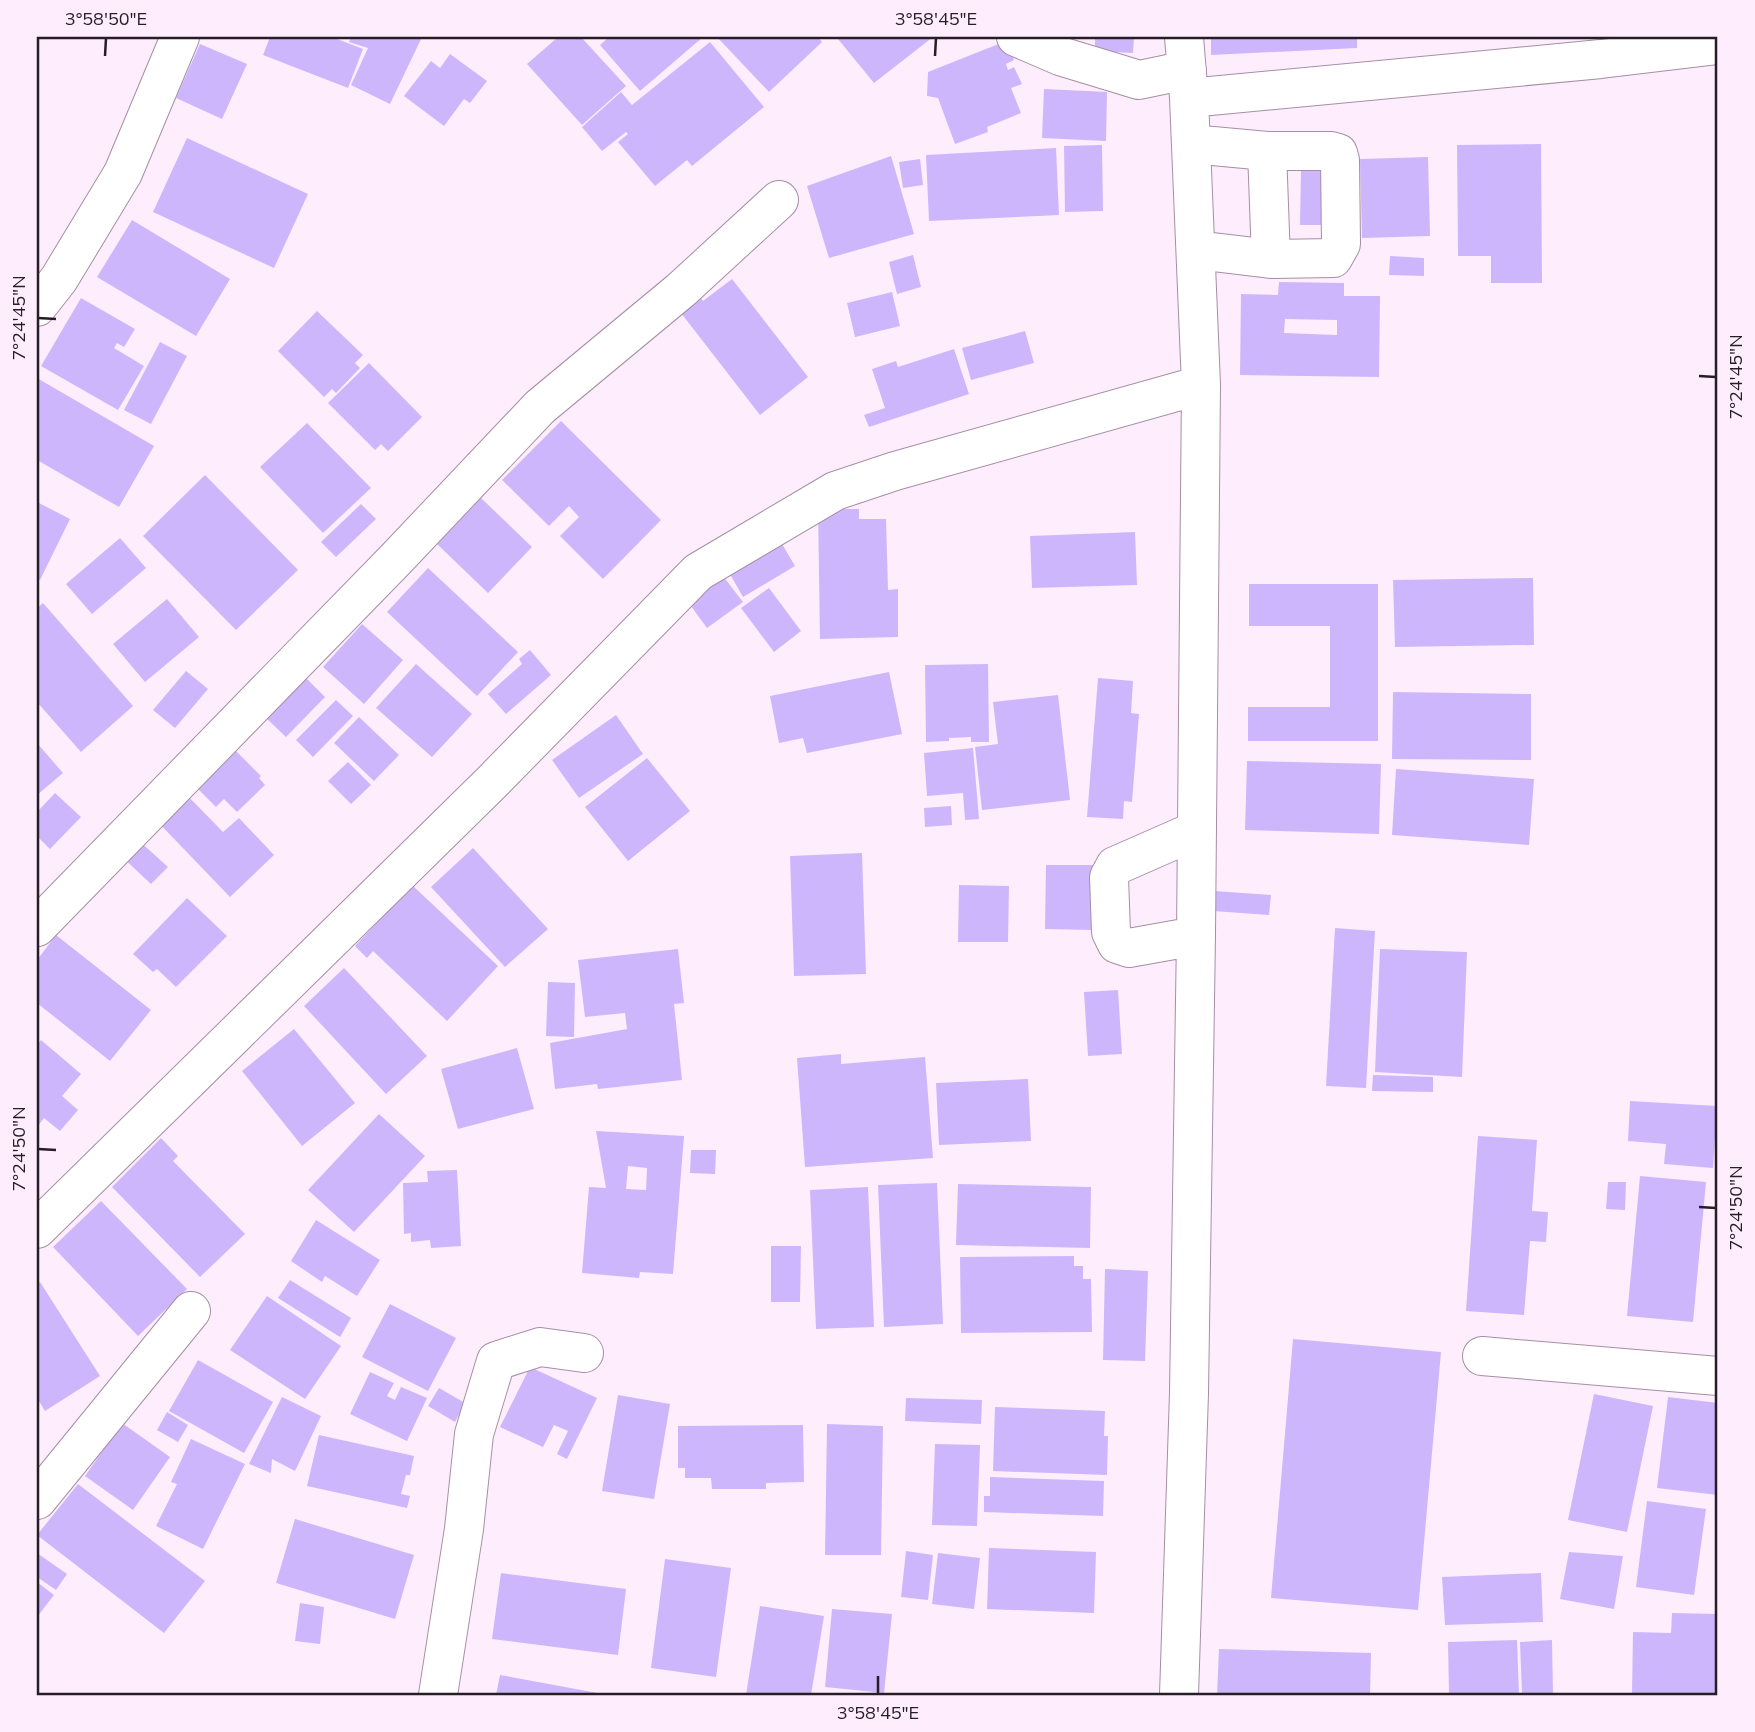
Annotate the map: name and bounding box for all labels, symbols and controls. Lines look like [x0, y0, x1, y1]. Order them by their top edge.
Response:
text: 3°58'50"E [65, 7, 147, 30]
text: 3°58'45"E [895, 7, 977, 30]
text: 7°24'45"N [7, 275, 30, 361]
text: 7°24'45"N [1724, 334, 1747, 420]
text: 7°24'50"N [7, 1106, 30, 1192]
text: 7°24'50"N [1724, 1165, 1747, 1251]
text: 3°58'45"E [837, 1701, 919, 1724]

